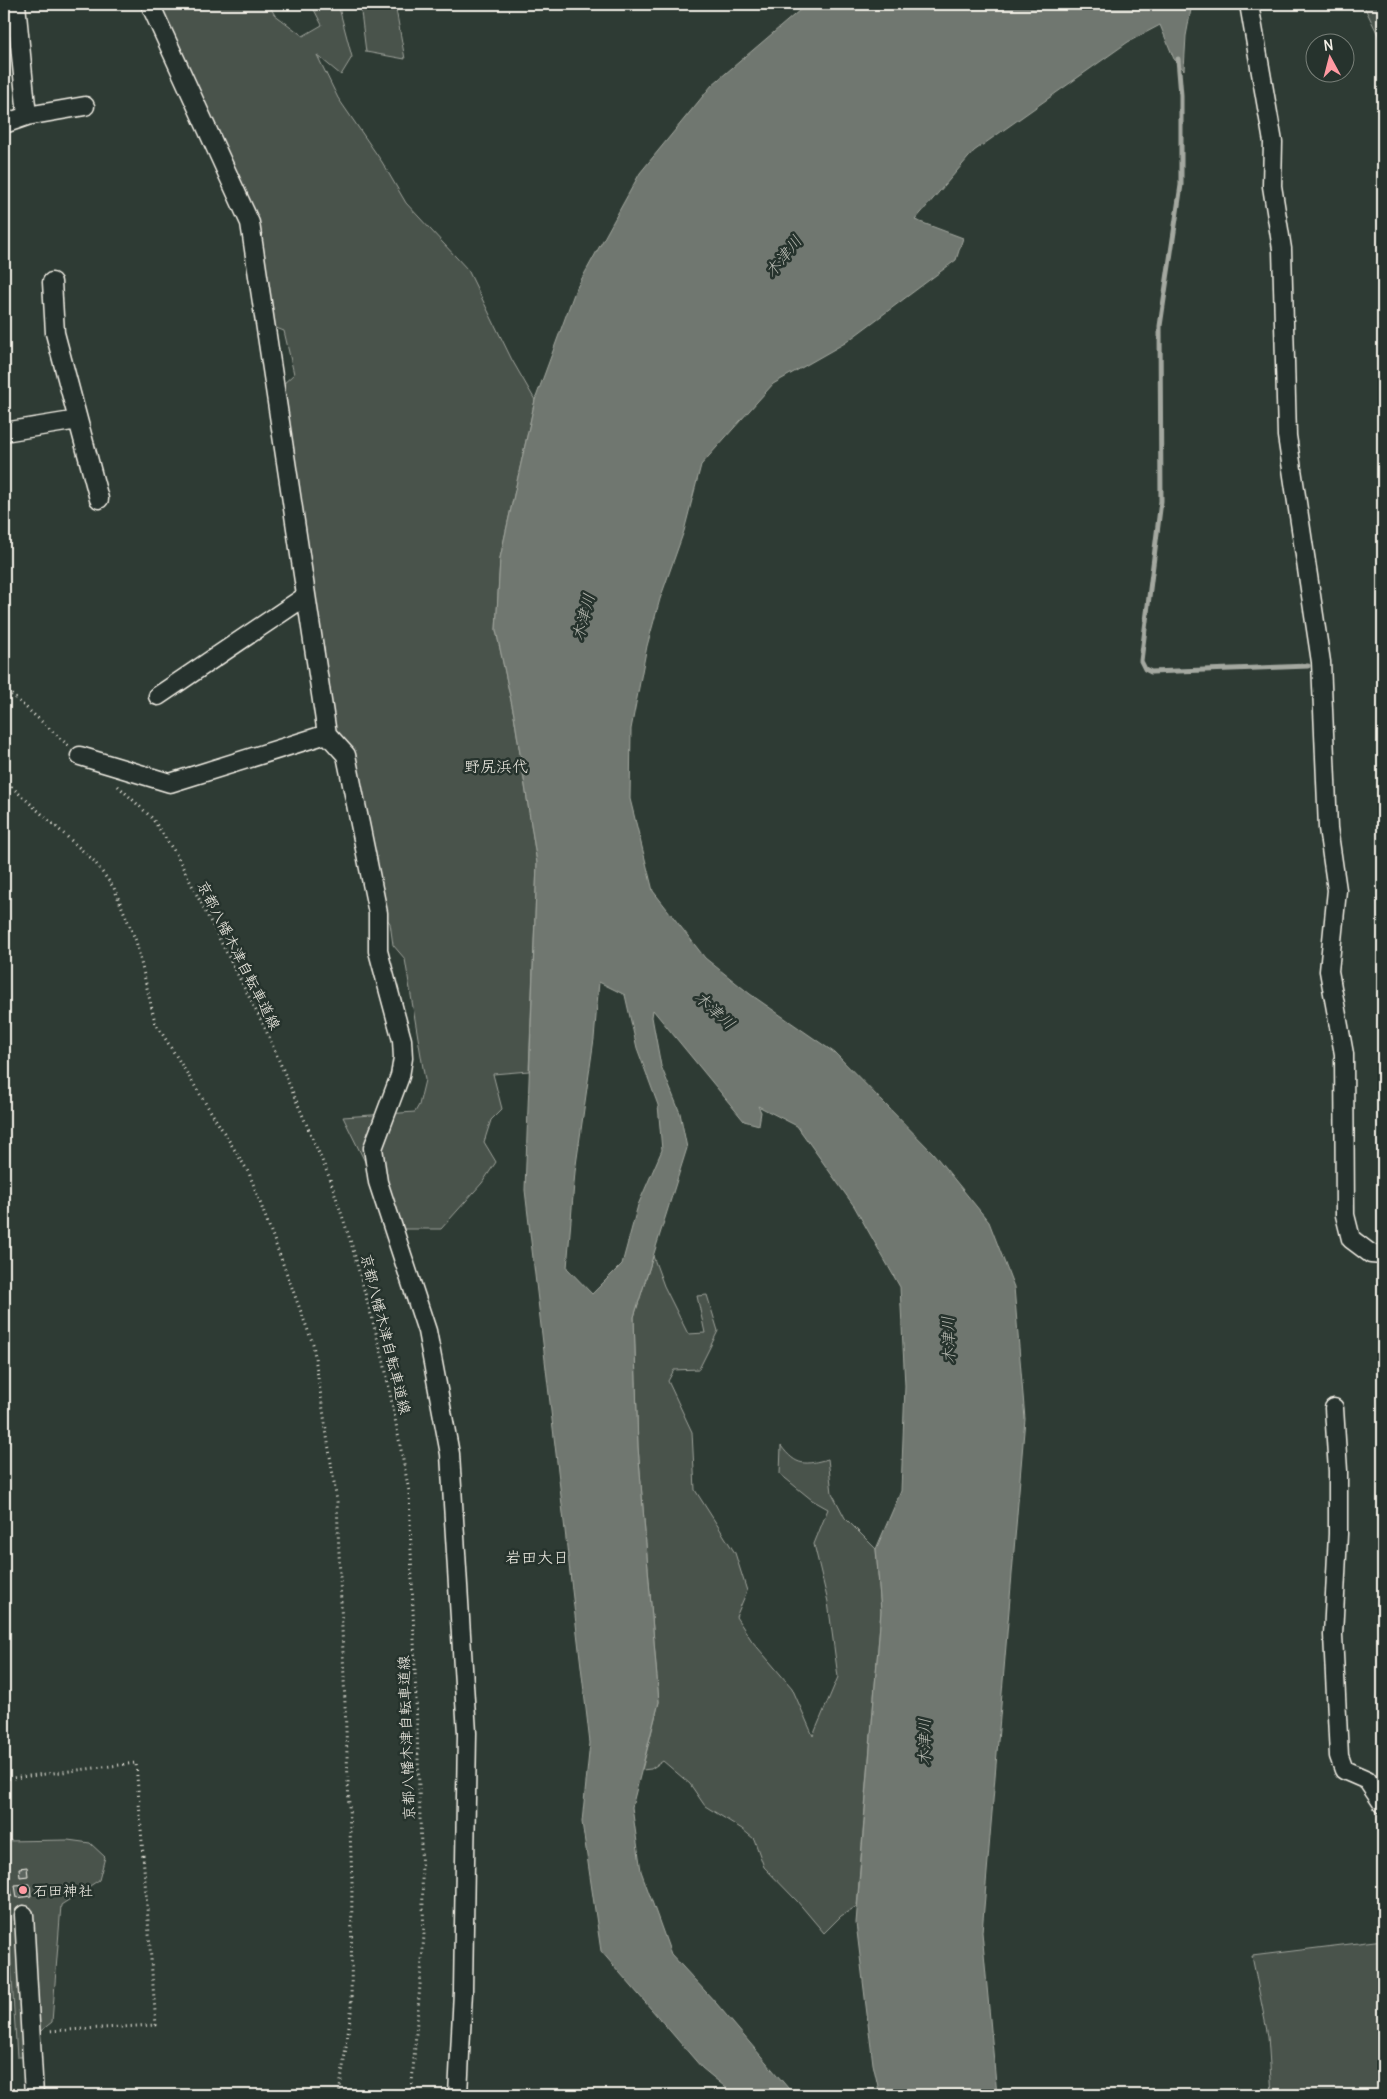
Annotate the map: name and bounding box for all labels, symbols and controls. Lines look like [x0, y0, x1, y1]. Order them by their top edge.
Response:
north arrow [1304, 32, 1354, 82]
text: N [1323, 36, 1334, 55]
water label: 木津川 [760, 231, 806, 281]
water label: 木津川 [567, 591, 599, 643]
district label: 野尻浜代 [464, 756, 528, 776]
street label: 京都八幡木津自転車道線 [193, 877, 285, 1033]
water label: 木津川 [690, 987, 740, 1033]
street label: 京都八幡木津自転車道線 [357, 1252, 415, 1416]
water label: 木津川 [937, 1316, 959, 1364]
district label: 岩田大日 [505, 1547, 569, 1567]
street label: 京都八幡木津自転車道線 [394, 1655, 418, 1821]
water label: 木津川 [914, 1718, 934, 1766]
place label: 石田神社 [33, 1881, 93, 1900]
marker: 石田神社 [17, 1884, 29, 1896]

